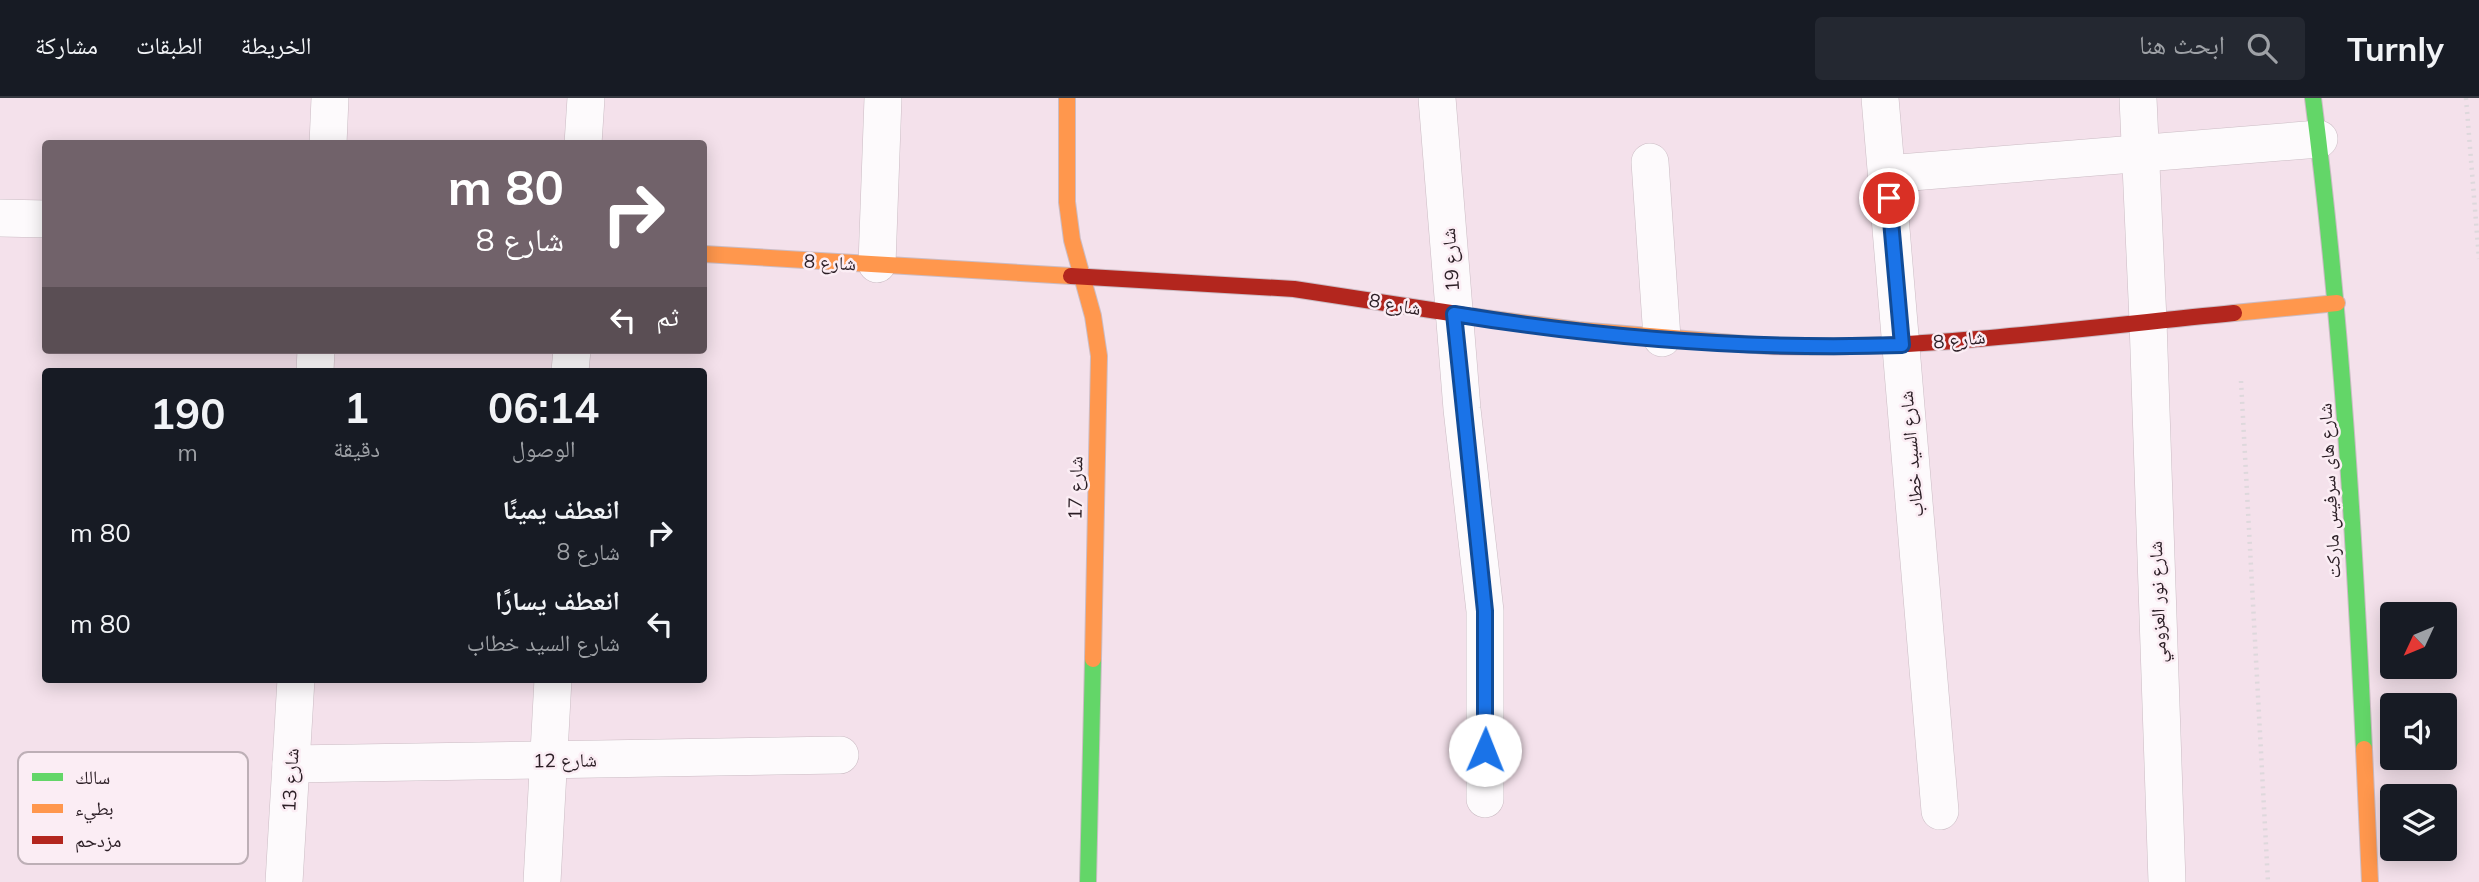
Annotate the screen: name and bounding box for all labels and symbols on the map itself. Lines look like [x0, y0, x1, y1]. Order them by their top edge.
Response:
pin [1859, 168, 1919, 228]
street label: شارع 19 [1436, 227, 1464, 293]
street label: شارع 8 [803, 249, 857, 275]
street label: شارع 8 [1367, 288, 1423, 320]
street label: شارع 8 [1932, 324, 1986, 354]
street label: شارع السيد خطاب [1894, 390, 1928, 518]
street label: شارع هاى سرفيس ماركت [2312, 403, 2346, 579]
street label: شارع 17 [1062, 456, 1088, 520]
street label: شارع نور العزومي [2143, 540, 2175, 663]
north arrow [2380, 602, 2457, 679]
position arrow [1448, 713, 1522, 787]
street label: شارع 13 [276, 747, 304, 813]
street label: شارع 12 [533, 747, 597, 773]
legend [18, 752, 248, 864]
text: سالك [75, 765, 110, 789]
text: بطيء [75, 796, 114, 824]
text: مزدحم [75, 828, 121, 853]

